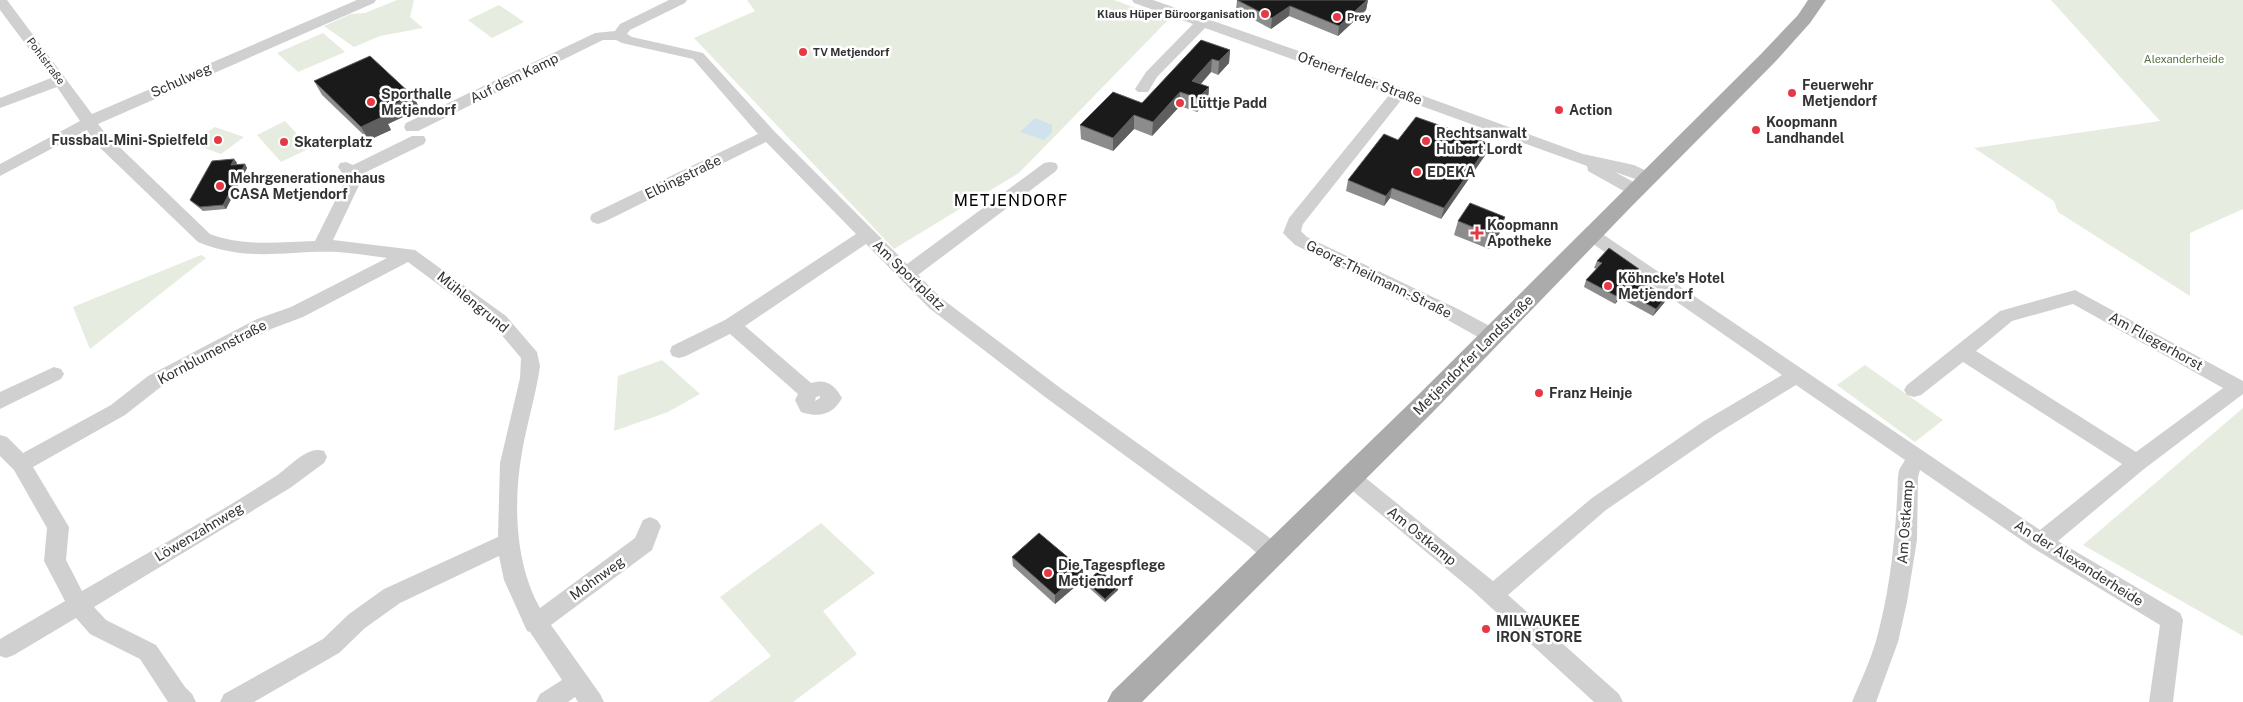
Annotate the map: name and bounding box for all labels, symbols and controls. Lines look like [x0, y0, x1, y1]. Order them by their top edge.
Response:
place label: Klaus Hüper Büroorganisation [1097, 8, 1255, 20]
marker: Klaus Hüper Büroorganisation [1259, 8, 1271, 20]
marker: Prey [1331, 11, 1343, 23]
place label: Prey [1347, 11, 1372, 23]
street label: Pohlstraße [25, 35, 67, 87]
marker: TV Metjendorf [797, 46, 809, 58]
place label: TV Metjendorf [813, 46, 890, 58]
street label: Ofenerfelder Straße [1296, 48, 1425, 108]
street label: Auf dem Kamp [467, 50, 561, 106]
park label: Alexanderheide [2144, 53, 2224, 65]
street label: Schulweg [148, 59, 214, 100]
place label: Feuerwehr Metjendorf [1802, 77, 1878, 109]
place label: Sporthalle Metjendorf [381, 86, 457, 118]
marker: Feuerwehr Metjendorf [1786, 87, 1798, 99]
place label: Lüttje Padd [1190, 95, 1267, 111]
marker: Sporthalle Metjendorf [365, 96, 377, 108]
marker: Lüttje Padd [1174, 97, 1186, 109]
place label: Action [1569, 102, 1612, 118]
marker: Action [1553, 104, 1565, 116]
place label: Koopmann Landhandel [1766, 114, 1845, 146]
marker: Koopmann Landhandel [1750, 124, 1762, 136]
place label: Rechtsanwalt Hubert Lordt [1436, 125, 1527, 157]
place label: Fussball-Mini-Spielfeld [51, 132, 208, 148]
marker: Fussball-Mini-Spielfeld [212, 134, 224, 146]
place label: Skaterplatz [294, 134, 372, 150]
marker: Rechtsanwalt Hubert Lordt [1420, 135, 1432, 147]
marker: Skaterplatz [278, 136, 290, 148]
street label: Elbingstraße [642, 152, 724, 202]
place label: EDEKA [1427, 164, 1475, 180]
marker: EDEKA [1411, 166, 1423, 178]
place label: Mehrgenerationenhaus CASA Metjendorf [230, 170, 385, 202]
marker: Mehrgenerationenhaus CASA Metjendorf [214, 180, 226, 192]
district label: METJENDORF [954, 191, 1068, 210]
place label: Koopmann Apotheke [1487, 217, 1558, 249]
marker: Koopmann Apotheke [1471, 227, 1483, 239]
street label: Am Sportplatz [870, 237, 949, 314]
street label: Georg-Theilmann-Straße [1304, 237, 1454, 321]
street label: Mühlengrund [434, 268, 512, 336]
place label: Köhncke's Hotel Metjendorf [1618, 270, 1725, 302]
marker: Köhncke's Hotel Metjendorf [1602, 280, 1614, 292]
street label: Metjendorfer Landstraße [1410, 292, 1536, 418]
street label: Am Fliegerhorst [2106, 309, 2206, 373]
street label: Kornblumenstraße [155, 317, 269, 387]
place label: Franz Heinje [1549, 385, 1632, 401]
marker: Franz Heinje [1533, 387, 1545, 399]
street label: Am Ostkamp [1894, 480, 1916, 564]
street label: Löwenzahnweg [152, 499, 246, 565]
street label: Am Ostkamp [1384, 503, 1460, 569]
street label: An der Alexanderheide [2012, 517, 2146, 609]
street label: Mohnweg [567, 553, 628, 603]
place label: Die Tagespflege Metjendorf [1058, 557, 1165, 589]
marker: Die Tagespflege Metjendorf [1042, 567, 1054, 579]
place label: MILWAUKEE IRON STORE [1496, 613, 1582, 645]
marker: MILWAUKEE IRON STORE [1480, 623, 1492, 635]

